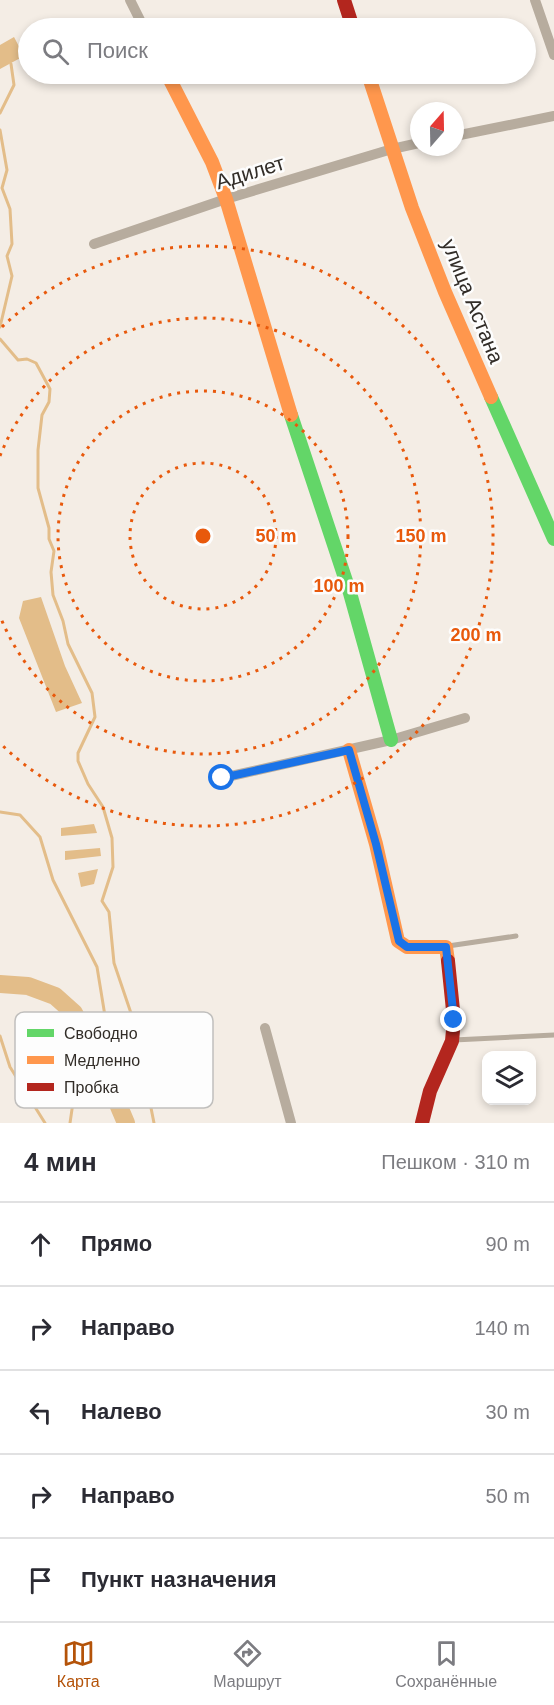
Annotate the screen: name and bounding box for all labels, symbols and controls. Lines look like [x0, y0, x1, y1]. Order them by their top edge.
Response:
search box [18, 18, 536, 84]
icon: search [39, 35, 72, 68]
text: Поиск [87, 38, 148, 63]
north arrow [410, 102, 464, 156]
street label: Адилет [213, 151, 288, 193]
street label: улица Астана [438, 235, 509, 367]
centre of rings [193, 526, 213, 546]
text: 50 m [255, 526, 297, 546]
text: 150 m [395, 526, 447, 546]
text: 100 m [313, 576, 365, 596]
text: 200 m [450, 625, 502, 645]
route start [208, 764, 234, 790]
route end [440, 1006, 466, 1032]
legend [15, 1012, 213, 1108]
text: Свободно [64, 1025, 138, 1042]
map controls [482, 1051, 536, 1105]
button: layers [482, 1051, 536, 1105]
text: Медленно [64, 1052, 140, 1069]
text: Пробка [64, 1079, 119, 1096]
text: 4 мин [24, 1147, 97, 1177]
text: Пешком · 310 m [381, 1151, 530, 1173]
icon: ahead [24, 1228, 57, 1261]
text: Прямо [81, 1231, 152, 1256]
text: 90 m [486, 1233, 530, 1255]
icon: right [24, 1312, 57, 1345]
text: Направо [81, 1315, 175, 1340]
text: 140 m [474, 1317, 530, 1339]
icon: left [24, 1396, 57, 1429]
text: Налево [81, 1399, 162, 1424]
text: 30 m [486, 1401, 530, 1423]
icon: right [24, 1480, 57, 1513]
text: Направо [81, 1483, 175, 1508]
text: 50 m [486, 1485, 530, 1507]
icon: arrive [24, 1564, 57, 1597]
text: Пункт назначения [81, 1567, 277, 1592]
tab: Карта [57, 1637, 100, 1691]
tab: Маршрут [213, 1637, 282, 1691]
tab: Сохранённые [395, 1637, 497, 1691]

